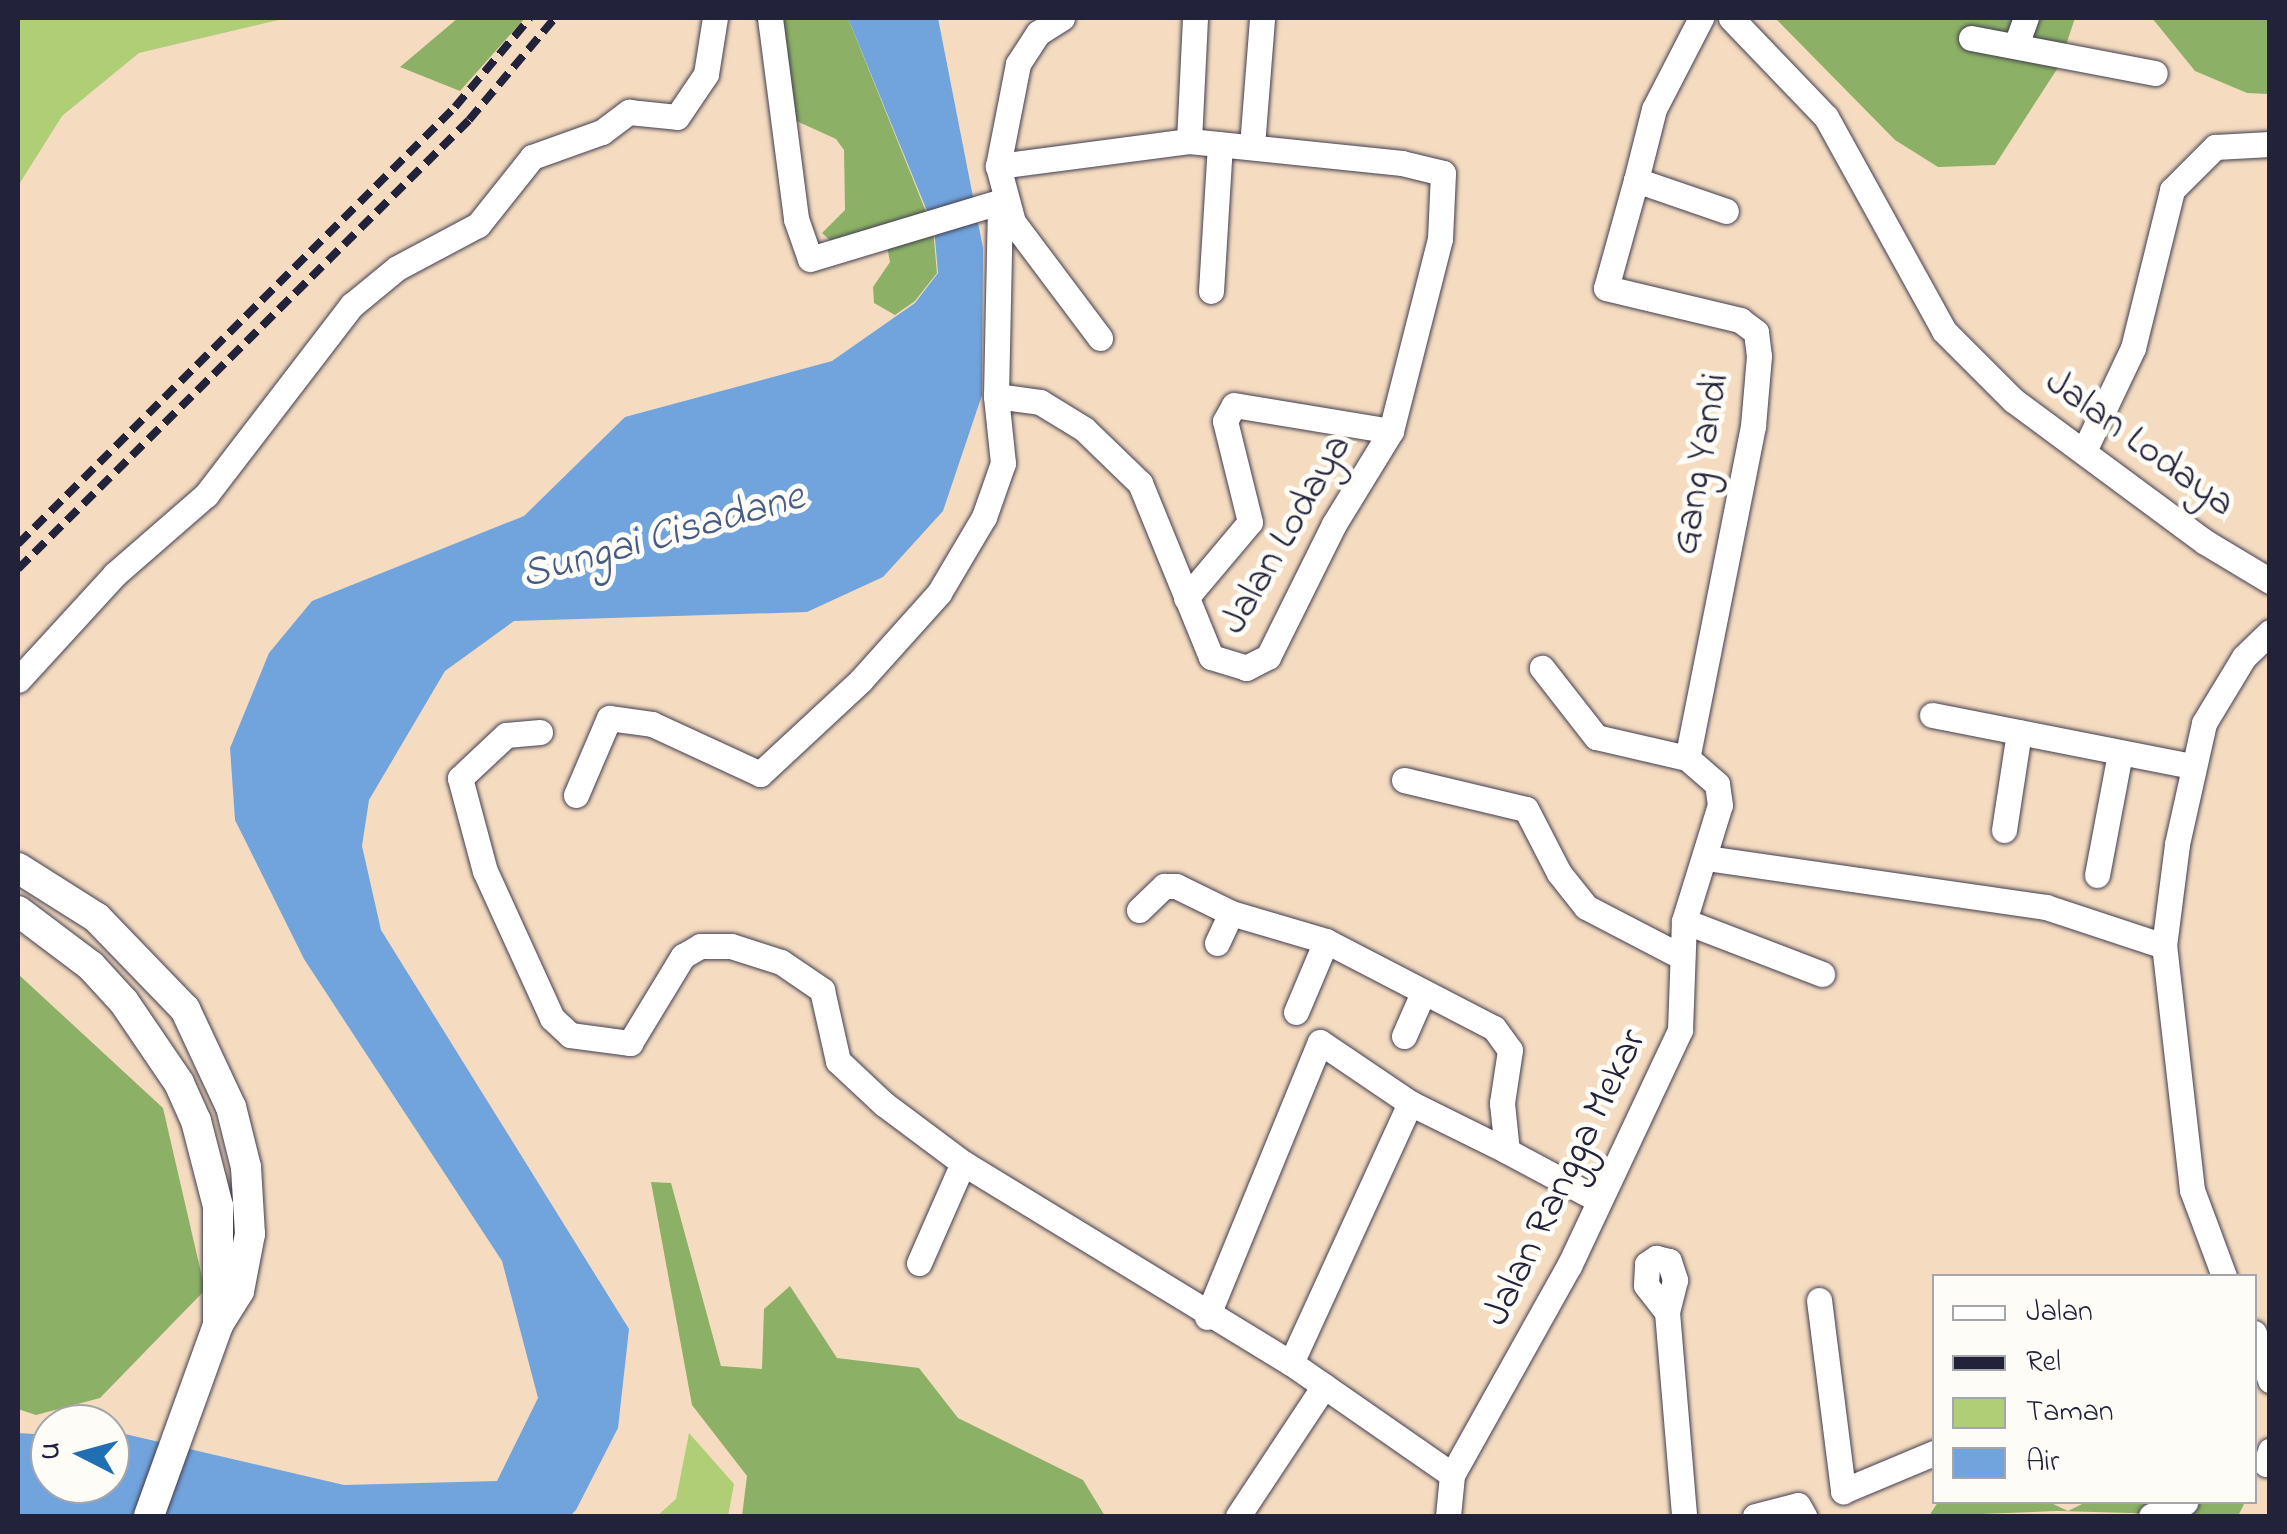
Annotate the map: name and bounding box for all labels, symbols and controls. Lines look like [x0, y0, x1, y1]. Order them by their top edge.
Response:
street label: Jalan Lodaya [2035, 359, 2243, 529]
street label: Gang Yandi [1662, 369, 1742, 559]
street label: Jalan Lodaya [1211, 427, 1363, 643]
water label: Sungai Cisadane [516, 473, 810, 601]
street label: Jalan Rangga Mekar [1473, 1022, 1659, 1334]
legend [1932, 1274, 2257, 1504]
text: Jalan [2026, 1291, 2093, 1335]
text: Rel [2026, 1341, 2061, 1385]
text: Taman [2026, 1391, 2114, 1435]
north arrow [30, 1404, 130, 1504]
text: U [30, 1440, 73, 1462]
text: Air [2026, 1441, 2059, 1485]

